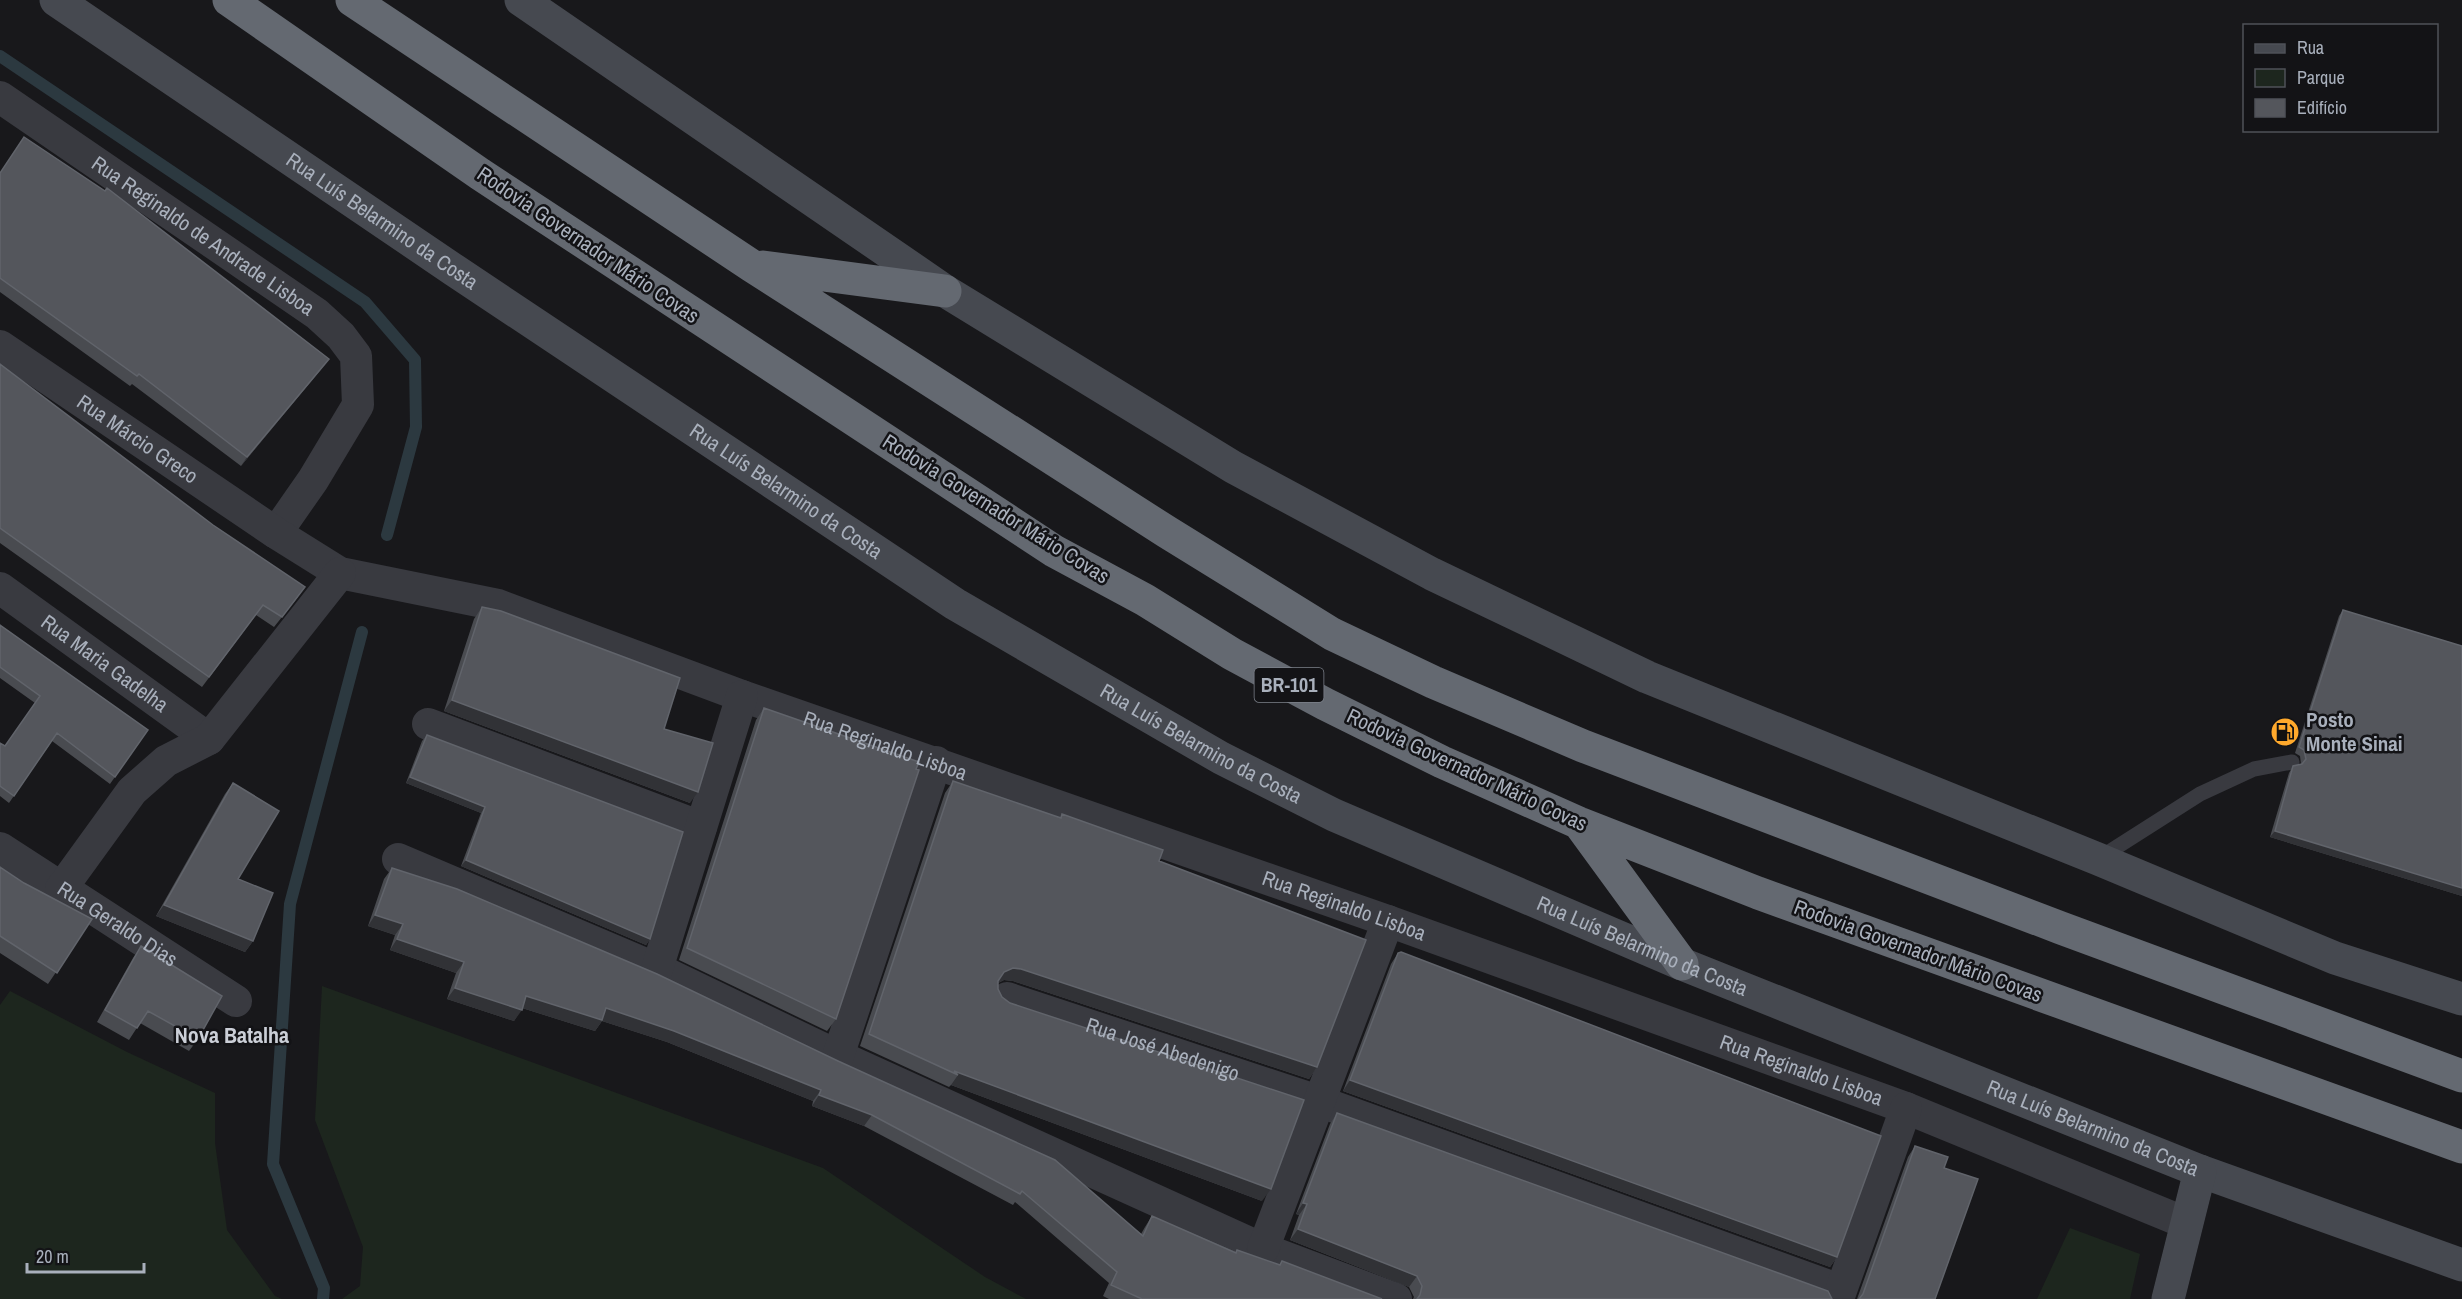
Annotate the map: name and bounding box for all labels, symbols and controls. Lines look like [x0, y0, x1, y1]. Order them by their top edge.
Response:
legend [2243, 24, 2438, 132]
text: Rua [2297, 35, 2324, 60]
text: Parque [2297, 65, 2345, 90]
text: Edifício [2297, 95, 2347, 120]
street label: Rua Luís Belarmino da Costa [281, 145, 484, 296]
street label: Rua Reginaldo de Andrade Lisboa [86, 149, 321, 322]
street label: Rodovia Governador Mário Covas [471, 159, 705, 330]
street label: Rua Márcio Greco [71, 387, 204, 490]
street label: Rua Luís Belarmino da Costa [684, 416, 889, 566]
street label: Rodovia Governador Mário Covas [877, 427, 1115, 590]
street label: Rua Maria Gadelha [35, 607, 175, 719]
road number: BR-101 [1254, 668, 1324, 702]
street label: Rua Luís Belarmino da Costa [1095, 676, 1307, 811]
street label: Rodovia Governador Mário Covas [1342, 701, 1592, 838]
street label: Rua Reginaldo Lisboa [800, 703, 971, 787]
place label: Posto Monte Sinai [2306, 705, 2403, 758]
fuel station icon: Posto Monte Sinai [2269, 716, 2301, 748]
street label: Rua Reginaldo Lisboa [1258, 863, 1430, 948]
street label: Rua Geraldo Dias [52, 874, 183, 973]
street label: Rua Luís Belarmino da Costa [1533, 889, 1752, 1003]
street label: Rodovia Governador Mário Covas [1790, 892, 2046, 1009]
street label: Rua José Abedenigo [1082, 1010, 1243, 1088]
district label: Nova Batalha [175, 1020, 289, 1050]
street label: Rua Reginaldo Lisboa [1716, 1027, 1887, 1113]
street label: Rua Luís Belarmino da Costa [1983, 1072, 2204, 1183]
scale bar [27, 1236, 144, 1274]
text: 20 m [36, 1244, 69, 1269]

